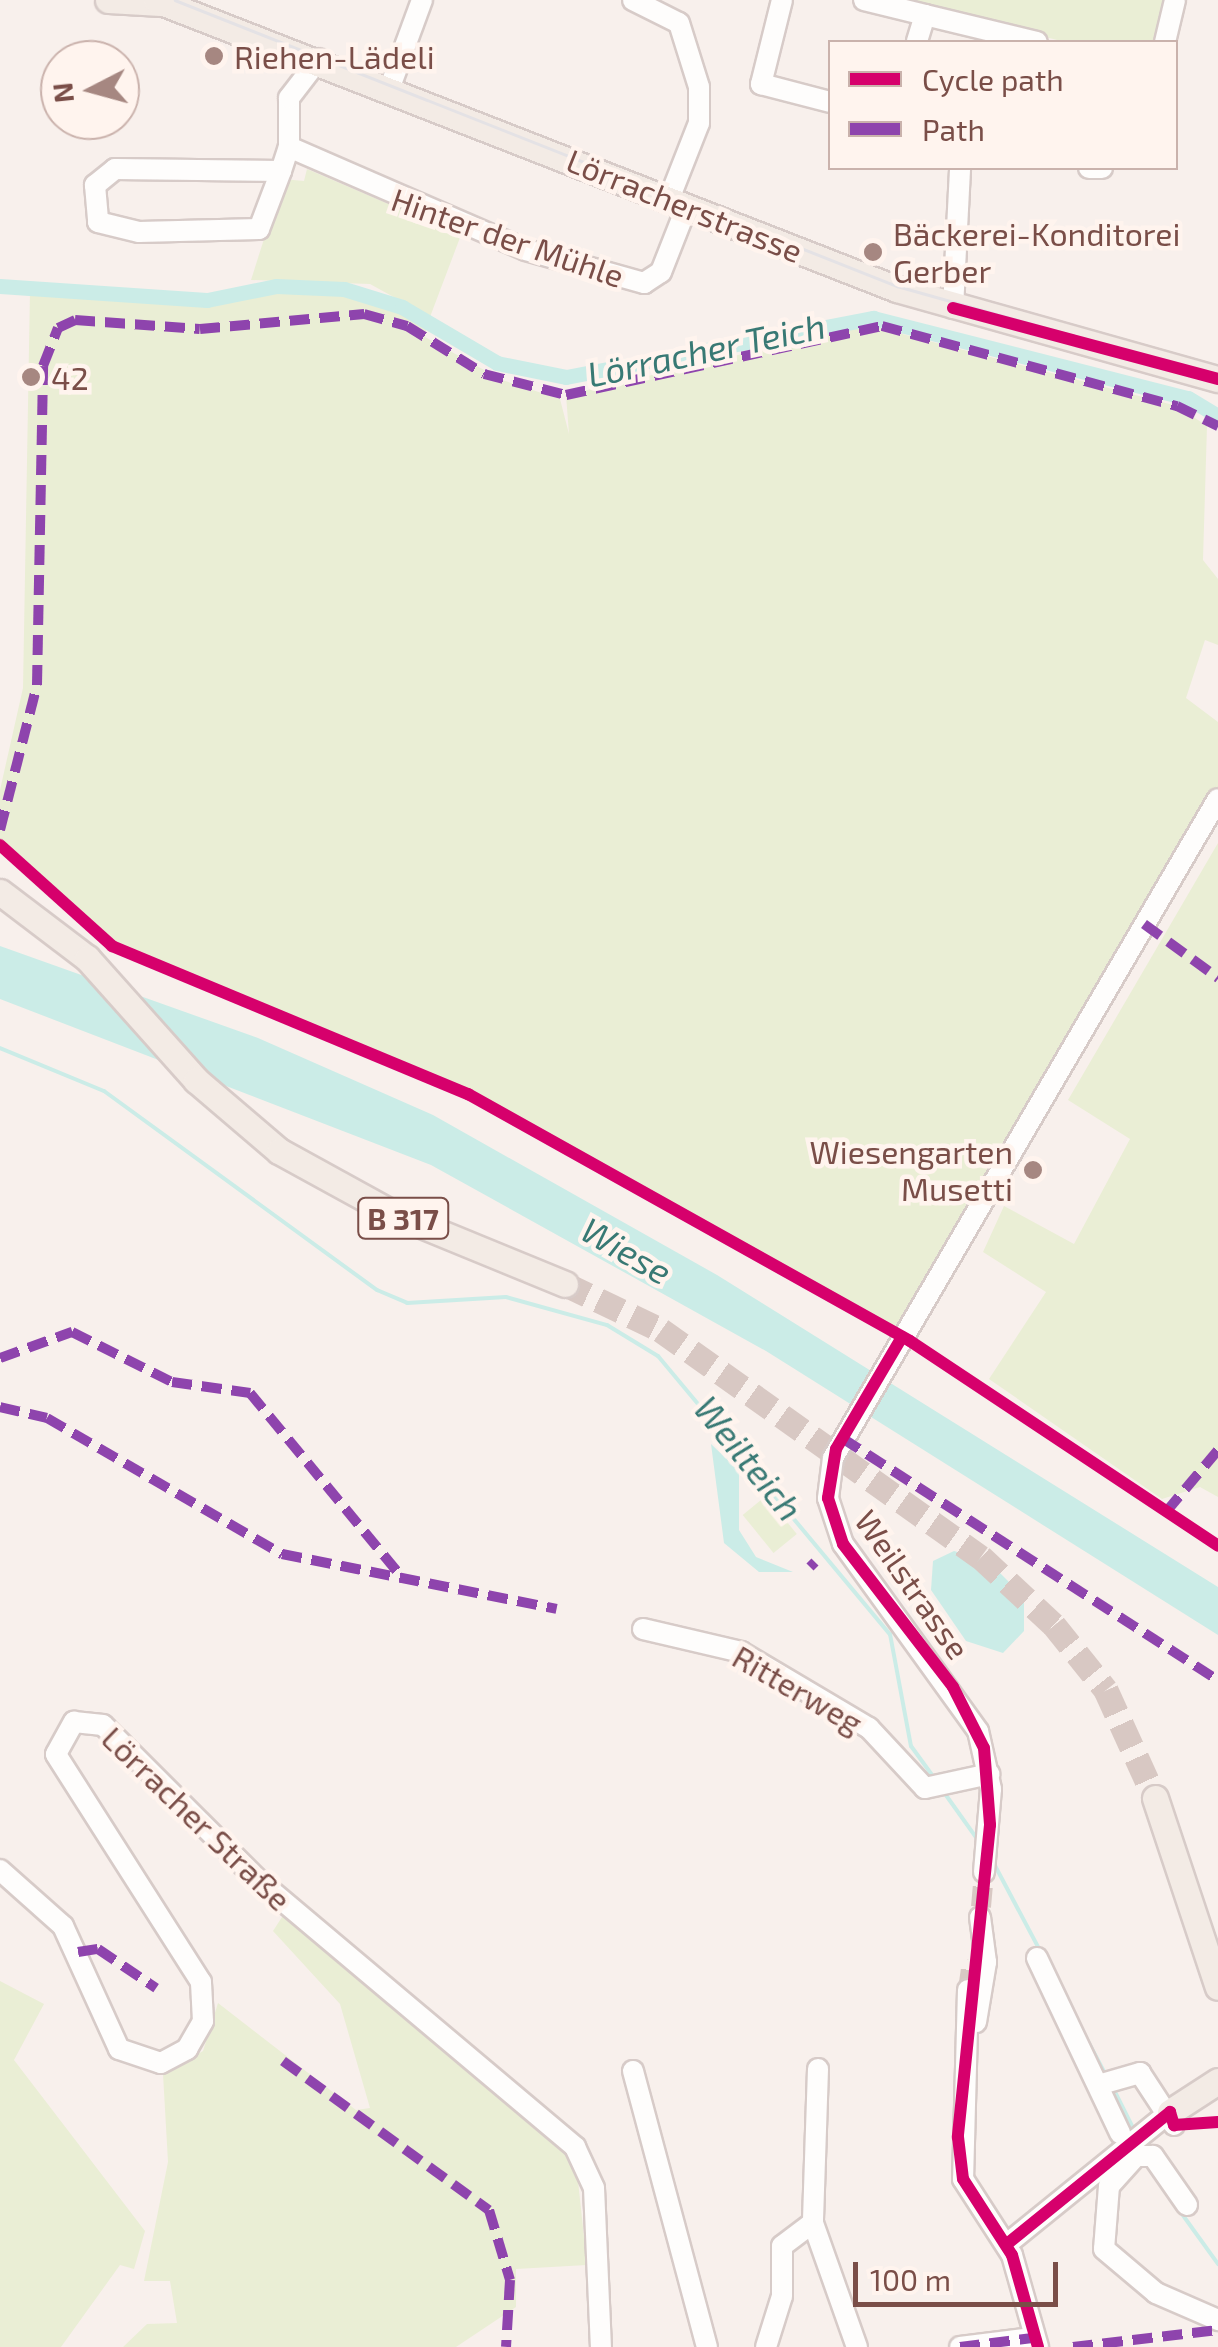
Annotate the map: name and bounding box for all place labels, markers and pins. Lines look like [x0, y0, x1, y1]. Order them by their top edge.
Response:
place label: Riehen-Lädeli [234, 37, 435, 75]
marker: Riehen-Lädeli [203, 45, 225, 67]
place label: Bäckerei-Konditorei Gerber [893, 215, 1180, 290]
marker: Bäckerei-Konditorei Gerber [862, 241, 884, 263]
place label: 42 [51, 358, 89, 396]
marker: 42 [20, 366, 42, 388]
place label: Wiesengarten Musetti [809, 1133, 1013, 1208]
marker: Wiesengarten Musetti [1022, 1159, 1044, 1181]

